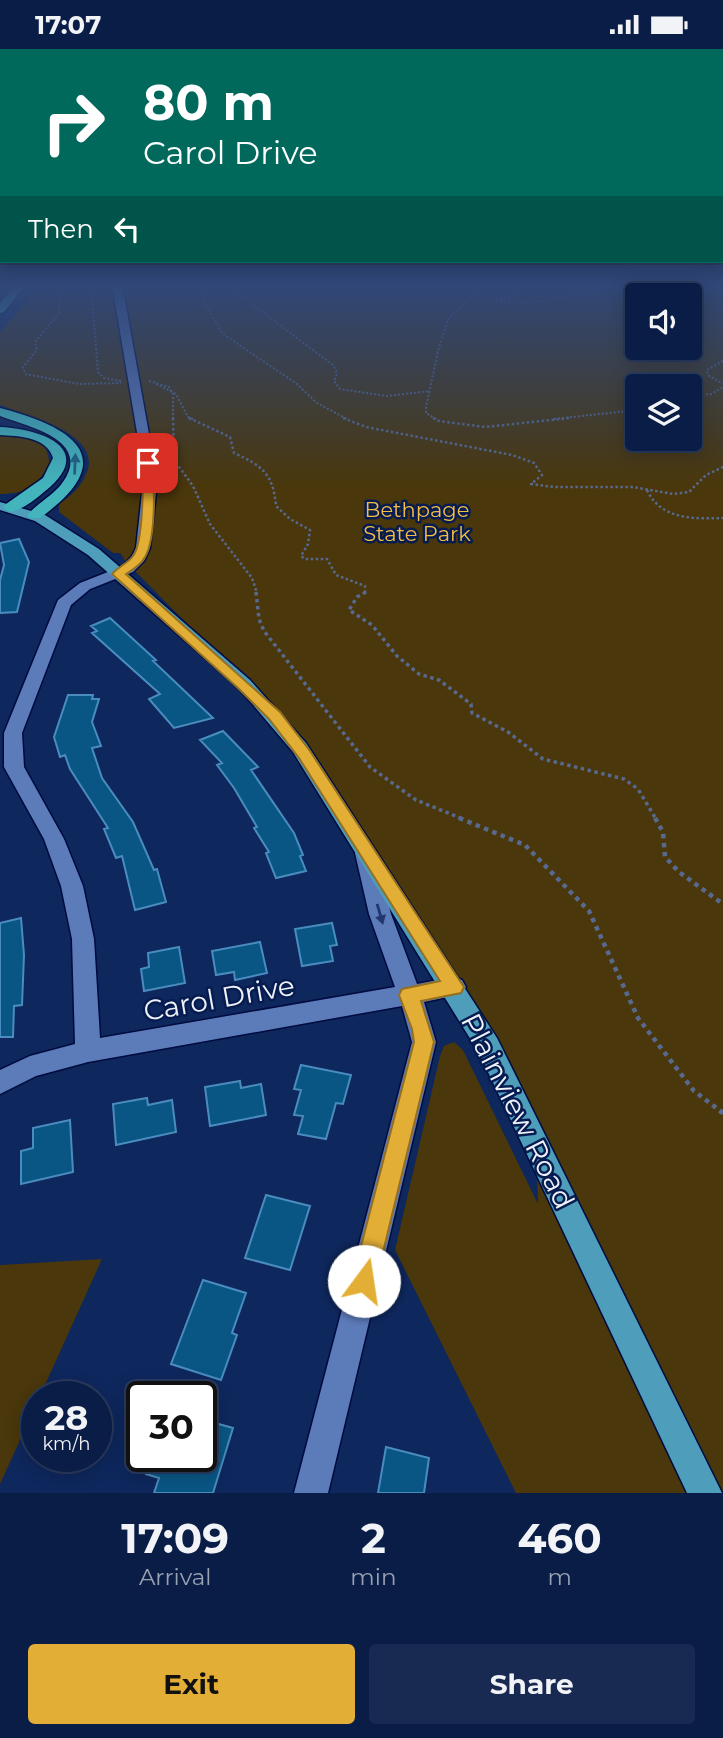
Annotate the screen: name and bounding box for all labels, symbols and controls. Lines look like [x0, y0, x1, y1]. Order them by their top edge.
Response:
text: 17:07 [35, 9, 101, 41]
text: 80 m [143, 73, 274, 132]
icon: right [28, 77, 119, 168]
text: Carol Drive [143, 133, 318, 172]
icon: left [108, 210, 146, 248]
text: Then [28, 213, 94, 245]
map controls [625, 283, 702, 451]
button: sound [625, 283, 702, 360]
button: layers [625, 374, 702, 451]
pin [118, 433, 178, 493]
icon: arrive [129, 444, 167, 482]
one-way arrow [69, 452, 81, 474]
park label: Bethpage State Park [363, 497, 471, 546]
one-way arrow [376, 904, 386, 925]
street label: Carol Drive [141, 968, 297, 1028]
street label: Plainview Road [454, 1008, 582, 1214]
position arrow [327, 1244, 401, 1318]
speed limit sign: 30 [126, 1381, 217, 1472]
text: 28 [45, 1396, 88, 1439]
text: km/h [42, 1433, 91, 1455]
text: 17:09 [121, 1512, 229, 1564]
text: 2 [361, 1512, 386, 1564]
text: 460 [518, 1512, 602, 1564]
text: Arrival [139, 1563, 211, 1591]
text: min [350, 1563, 396, 1591]
text: m [548, 1563, 572, 1591]
button: Exit [28, 1644, 355, 1724]
button: Share [369, 1644, 695, 1724]

